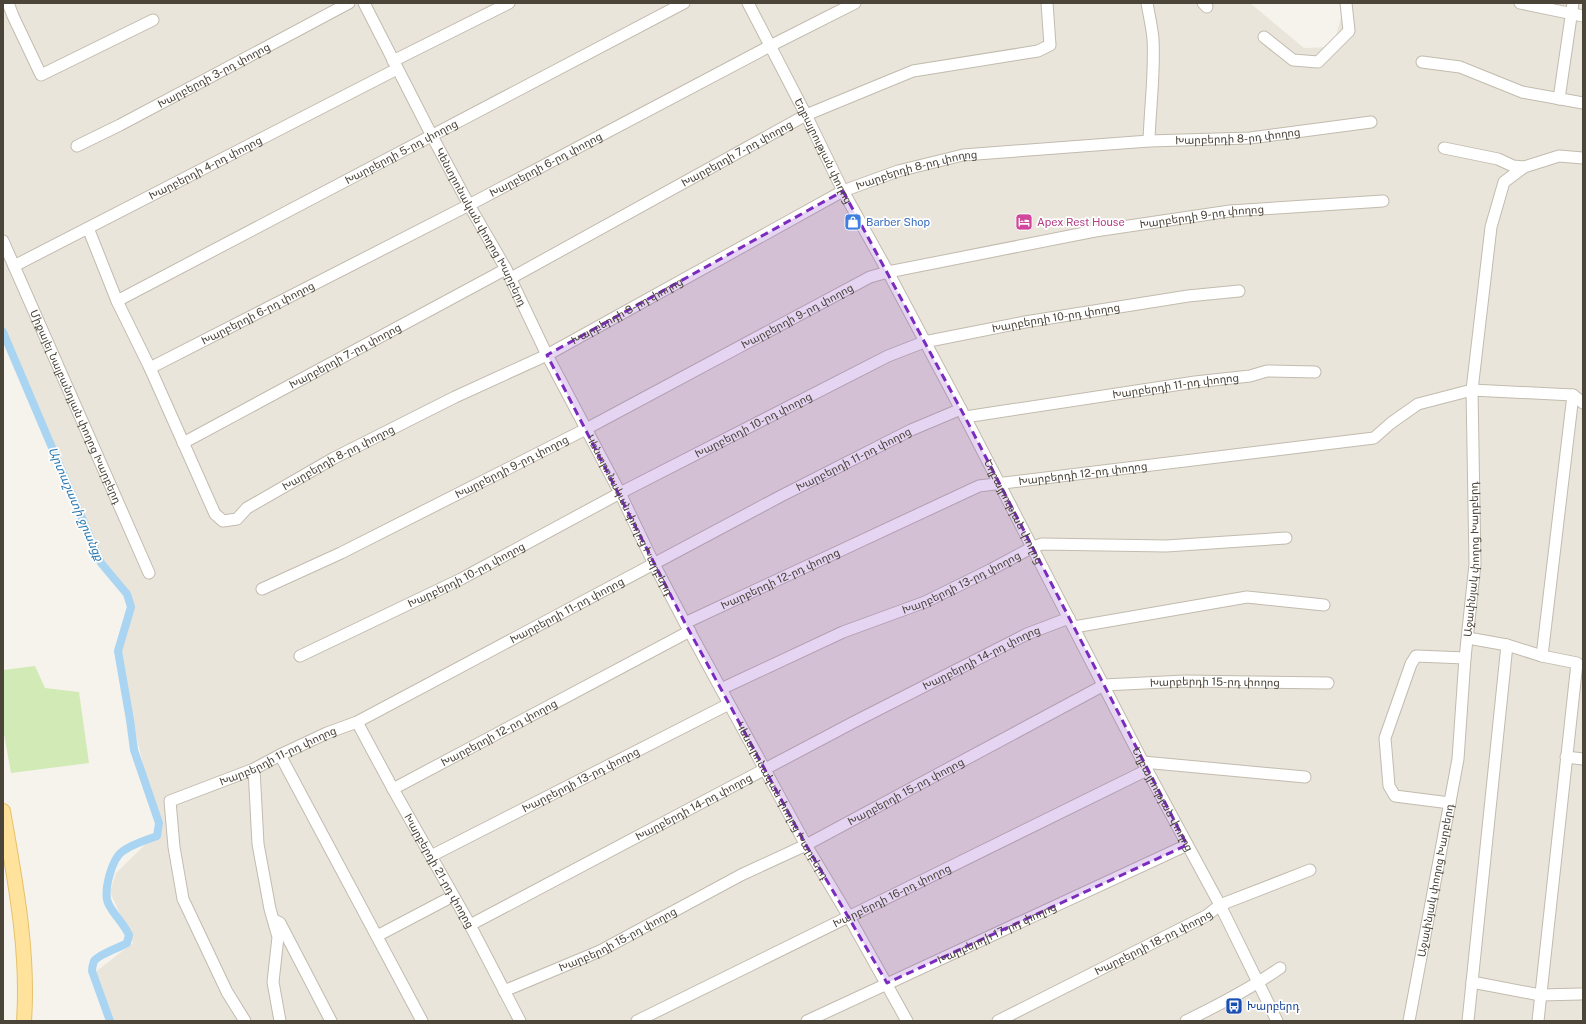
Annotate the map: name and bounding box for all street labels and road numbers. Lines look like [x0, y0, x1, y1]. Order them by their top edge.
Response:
street label: Խարբերդի 3-րդ փողոց [155, 40, 272, 110]
street label: Եղբայրության փողոց [792, 96, 855, 206]
street label: Խարբերդի 5-րդ փողոց [343, 117, 460, 186]
street label: Խարբերդի 7-րդ փողոց [679, 118, 795, 189]
street label: Խարբերդի 8-րդ փողոց [1175, 125, 1301, 147]
street label: Խարբերդի 6-րդ փողոց [487, 130, 604, 199]
street label: Խարբերդի 4-րդ փողոց [147, 134, 264, 202]
street label: Կենտրոնական փողոց Խարբերդ [433, 146, 529, 309]
street label: Խարբերդի 8-րդ փողոց [854, 148, 978, 192]
street label: Խարբերդի 9-րդ փողոց [1139, 203, 1264, 230]
street label: Խարբերդի 8-րդ փողոց [569, 275, 685, 346]
street label: Խարբերդի 6-րդ փողոց [199, 279, 317, 347]
street label: Խարբերդի 9-րդ փողոց [739, 281, 856, 351]
street label: Խարբերդի 10-րդ փողոց [991, 301, 1121, 334]
street label: Միքայել Նալբանդյան փողոց Խարբերդ [28, 308, 124, 506]
street label: Խարբերդի 7-րդ փողոց [287, 321, 403, 391]
street label: Խարբերդի 11-րդ փողոց [1112, 371, 1240, 400]
street label: Խարբերդի 10-րդ փողոց [693, 390, 814, 460]
street label: Խարբերդի 8-րդ փողոց [280, 423, 397, 493]
street label: Խարբերդի 11-րդ փողոց [794, 425, 914, 493]
street label: Կենտրոնական փողոց Խարբերդ [584, 432, 675, 598]
street label: Խարբերդի 9-րդ փողոց [453, 433, 571, 500]
street label: Եղբայրության փողոց [982, 457, 1046, 567]
street label: Խարբերդի 12-րդ փողոց [1018, 460, 1148, 487]
street label: Աջափնյակ փողոց Խարբերդ [1461, 481, 1482, 637]
street label: Խարբերդի 10-րդ փողոց [406, 540, 527, 610]
street label: Խարբերդի 12-րդ փողոց [719, 546, 842, 611]
street label: Խարբերդի 13-րդ փողոց [900, 549, 1023, 616]
street label: Խարբերդի 11-րդ փողոց [508, 575, 626, 645]
street label: Խարբերդի 14-րդ փողոց [920, 624, 1042, 692]
street label: Խարբերդի 15-րդ փողոց [1150, 675, 1280, 689]
street label: Խարբերդի 12-րդ փողոց [439, 697, 559, 768]
street label: Կենտրոնական փողոց Խարբերդ [734, 720, 831, 882]
street label: Խարբերդի 11-րդ փողոց [218, 724, 338, 788]
street label: Խարբերդի 13-րդ փողոց [520, 745, 642, 815]
street label: Եղբայրության փողոց [1130, 745, 1196, 854]
street label: Խարբերդի 15-րդ փողոց [846, 755, 966, 827]
street label: Խարբերդի 14-րդ փողոց [633, 771, 754, 842]
street label: Աջափնյակ փողոց Խարբերդ [1415, 803, 1456, 958]
street label: Խարբերդի 21-րդ փողոց [402, 811, 476, 931]
street label: Խարբերդի 16-րդ փողոց [831, 862, 953, 930]
street label: Խարբերդի 17-րդ փողոց [935, 900, 1058, 966]
street label: Խարբերդի 15-րդ փողոց [557, 905, 679, 973]
street label: Խարբերդի 18-րդ փողոց [1093, 908, 1215, 977]

